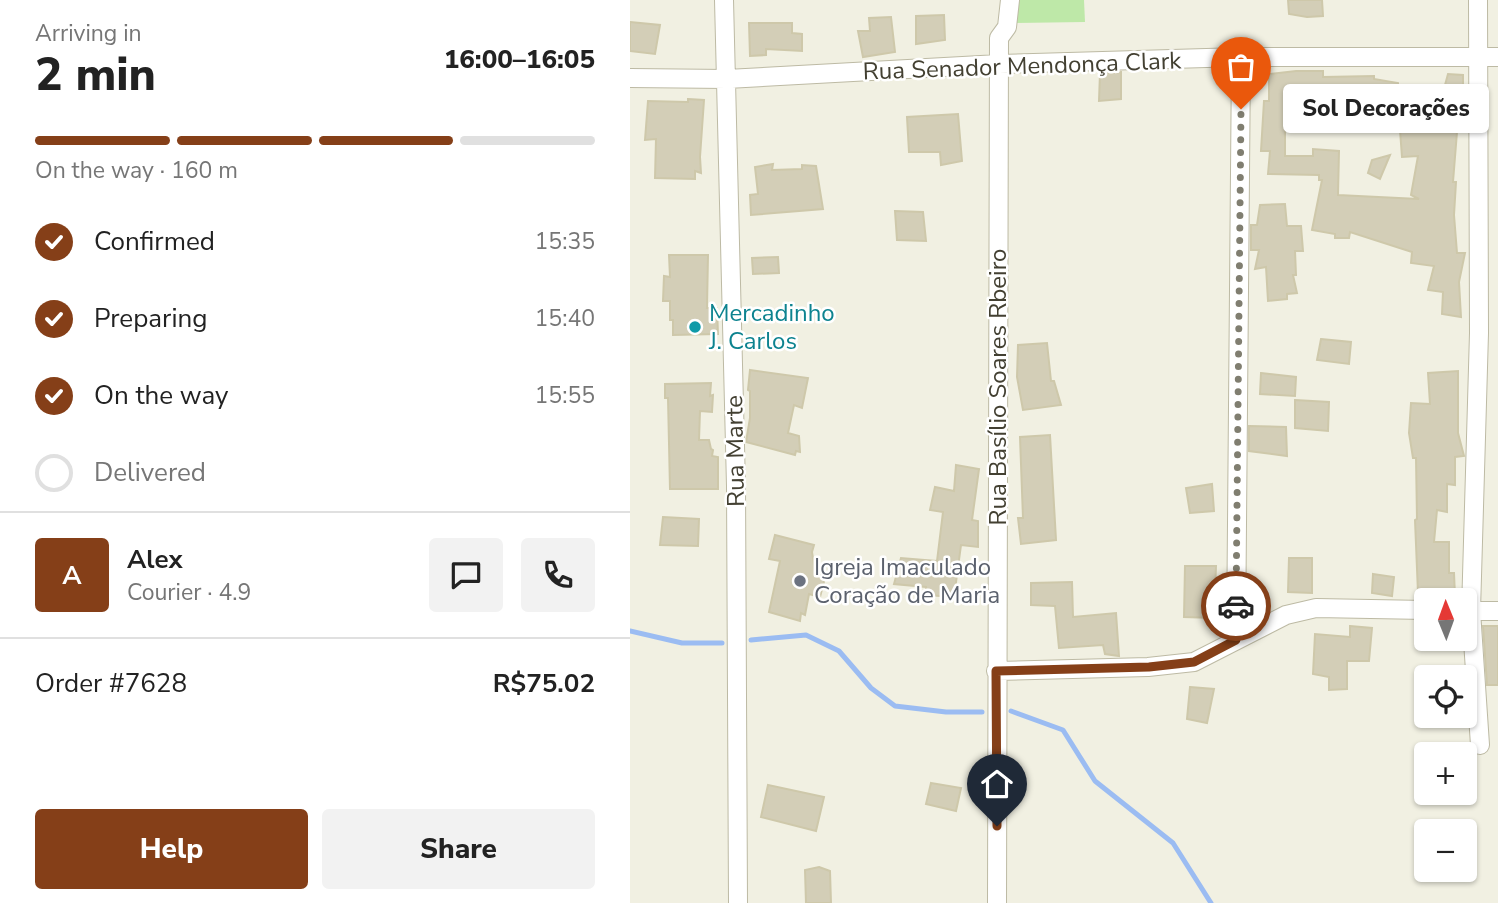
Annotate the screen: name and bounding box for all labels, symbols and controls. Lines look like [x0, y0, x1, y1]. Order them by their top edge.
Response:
text: Arriving in [35, 18, 142, 49]
pin [1211, 37, 1271, 109]
text: 16:00–16:05 [444, 42, 595, 77]
text: 2 min [35, 43, 156, 106]
street label: Rua Senador Mendonça Clark [862, 44, 1183, 88]
icon: bag [1222, 48, 1260, 86]
callout: Sol Decorações [1283, 84, 1490, 134]
text: Sol Decorações [1302, 93, 1470, 124]
text: On the way · 160 m [35, 155, 238, 186]
icon: check [35, 223, 73, 261]
text: Confirmed [94, 224, 215, 259]
text: 15:35 [535, 226, 595, 257]
street label: Rua Basílio Soares Rbeiro [982, 249, 1014, 525]
place label: Mercadinho J. Carlos [708, 297, 835, 357]
icon: check [35, 300, 73, 338]
text: Preparing [94, 301, 207, 336]
text: 15:40 [535, 303, 595, 334]
marker: Mercadinho J. Carlos [687, 319, 703, 335]
icon: check [35, 377, 73, 415]
text: On the way [94, 378, 228, 413]
text: 15:55 [535, 380, 595, 411]
street label: Rua Marte [718, 395, 752, 507]
text: Delivered [94, 455, 206, 490]
button: chat [429, 538, 503, 612]
button: phone [521, 538, 595, 612]
text: Alex [127, 542, 183, 577]
place label: Igreja Imaculado Coração de Maria [814, 551, 1000, 611]
text: A [62, 558, 82, 593]
courier [1201, 571, 1271, 641]
marker: Igreja Imaculado Coração de Maria [792, 573, 808, 589]
text: Courier · 4.9 [127, 577, 251, 608]
icon: car [1217, 587, 1255, 625]
north arrow [1414, 588, 1477, 651]
map controls [1414, 588, 1477, 882]
button: locate [1414, 665, 1477, 728]
text: Order #7628 [35, 666, 187, 701]
text: R$75.02 [493, 666, 595, 701]
button: + [1414, 742, 1477, 805]
pin [967, 754, 1027, 826]
icon: home [978, 765, 1016, 803]
button: Help [35, 809, 308, 889]
button: Share [322, 809, 595, 889]
button: − [1414, 819, 1477, 882]

